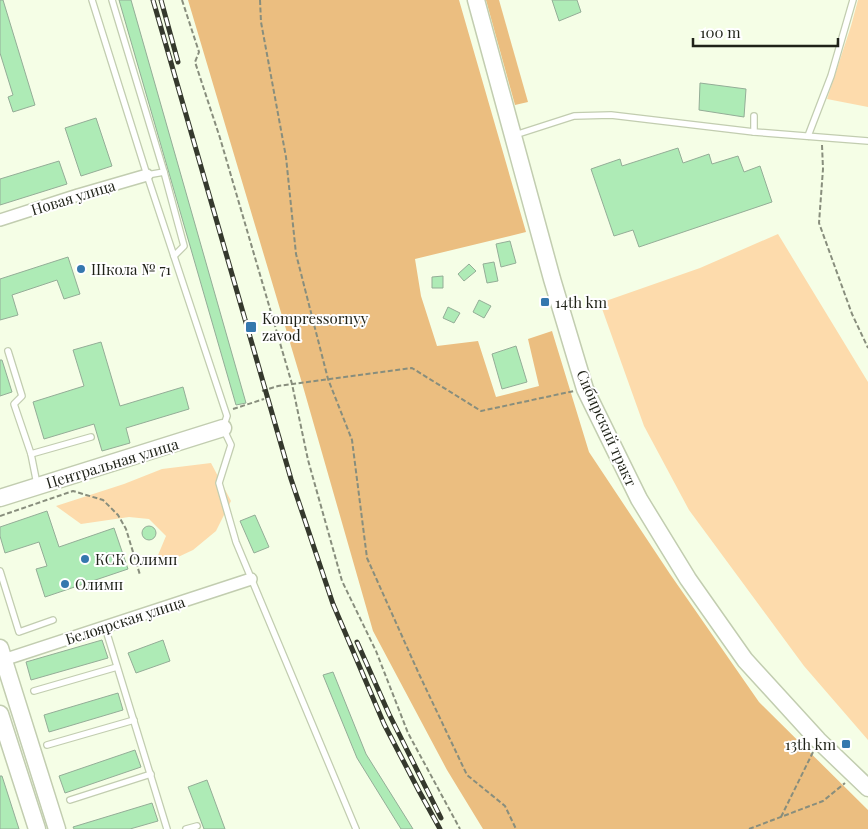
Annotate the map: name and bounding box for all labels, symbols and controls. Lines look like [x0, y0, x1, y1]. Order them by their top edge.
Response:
scale bar [693, 15, 838, 47]
text: 100 m [700, 22, 741, 42]
street label: Новая улица [28, 175, 118, 219]
place label: Школа № 71 [91, 259, 172, 279]
marker: Школа № 71 [75, 263, 87, 275]
place label: 14th km [555, 292, 608, 312]
marker: 14th km [539, 296, 551, 308]
place label: Kompressornyy zavod [262, 308, 369, 345]
marker: Kompressornyy zavod [244, 320, 258, 334]
street label: Сибирский тракт [572, 366, 642, 490]
street label: Центральная улица [43, 433, 181, 493]
place label: КСК Олимп [95, 549, 177, 569]
marker: КСК Олимп [79, 553, 91, 565]
place label: Олимп [75, 574, 123, 594]
marker: Олимп [59, 578, 71, 590]
street label: Белоярская улица [63, 591, 188, 649]
place label: 13th km [785, 734, 837, 754]
marker: 13th km [840, 738, 852, 750]

